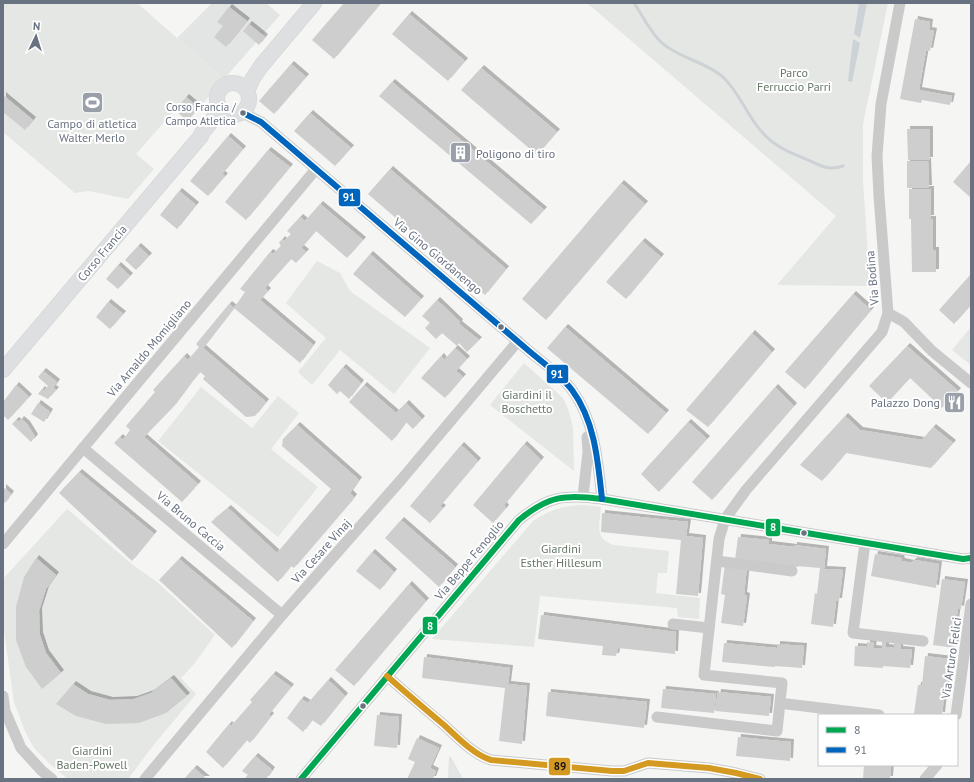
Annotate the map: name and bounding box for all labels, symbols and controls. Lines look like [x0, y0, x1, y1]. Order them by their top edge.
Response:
north arrow [16, 16, 56, 56]
text: N [33, 19, 41, 33]
park label: Parco Ferruccio Parri [757, 65, 831, 94]
sports icon: Campo di atletica Walter Merlo [79, 89, 105, 115]
place label: Corso Francia / Campo Atletica [165, 100, 237, 128]
marker: Corso Francia / Campo Atletica [238, 108, 248, 118]
place label: Campo di atletica Walter Merlo [47, 116, 137, 145]
building icon: Poligono di tiro [448, 140, 474, 166]
place label: Poligono di tiro [476, 146, 555, 161]
line badge: 91 [338, 188, 361, 207]
text: 91 [343, 190, 355, 204]
street label: Via Gino Giordanengo [390, 214, 486, 298]
street label: Corso Francia [74, 222, 130, 284]
street label: Via Bodina [862, 250, 882, 307]
street label: Via Arnaldo Momigliano [103, 296, 194, 401]
unlabelled marker [496, 322, 506, 332]
line badge: 91 [546, 364, 569, 384]
text: 91 [551, 367, 563, 381]
park label: Giardini il Boschetto [501, 387, 553, 416]
restaurant icon: Palazzo Dong [942, 389, 968, 415]
place label: Palazzo Dong [871, 395, 940, 410]
street label: Via Bruno Caccia [153, 487, 229, 554]
street label: Via Cesare Vinaj [287, 516, 354, 587]
street label: Via Beppe Fenoglio [431, 517, 507, 604]
line badge: 8 [765, 518, 781, 537]
text: 8 [770, 520, 776, 534]
unlabelled marker [799, 528, 809, 538]
park label: Giardini Esther Hillesum [520, 541, 602, 570]
line badge: 8 [422, 616, 438, 635]
street label: Via Arturo Felici [938, 616, 964, 701]
text: 8 [427, 619, 433, 633]
unlabelled marker [358, 701, 368, 711]
legend [818, 714, 958, 766]
text: 8 [854, 722, 861, 737]
text: 91 [854, 742, 867, 757]
park label: Giardini Baden-Powell [57, 743, 128, 772]
line badge: 89 [548, 757, 571, 776]
text: 89 [554, 759, 566, 773]

